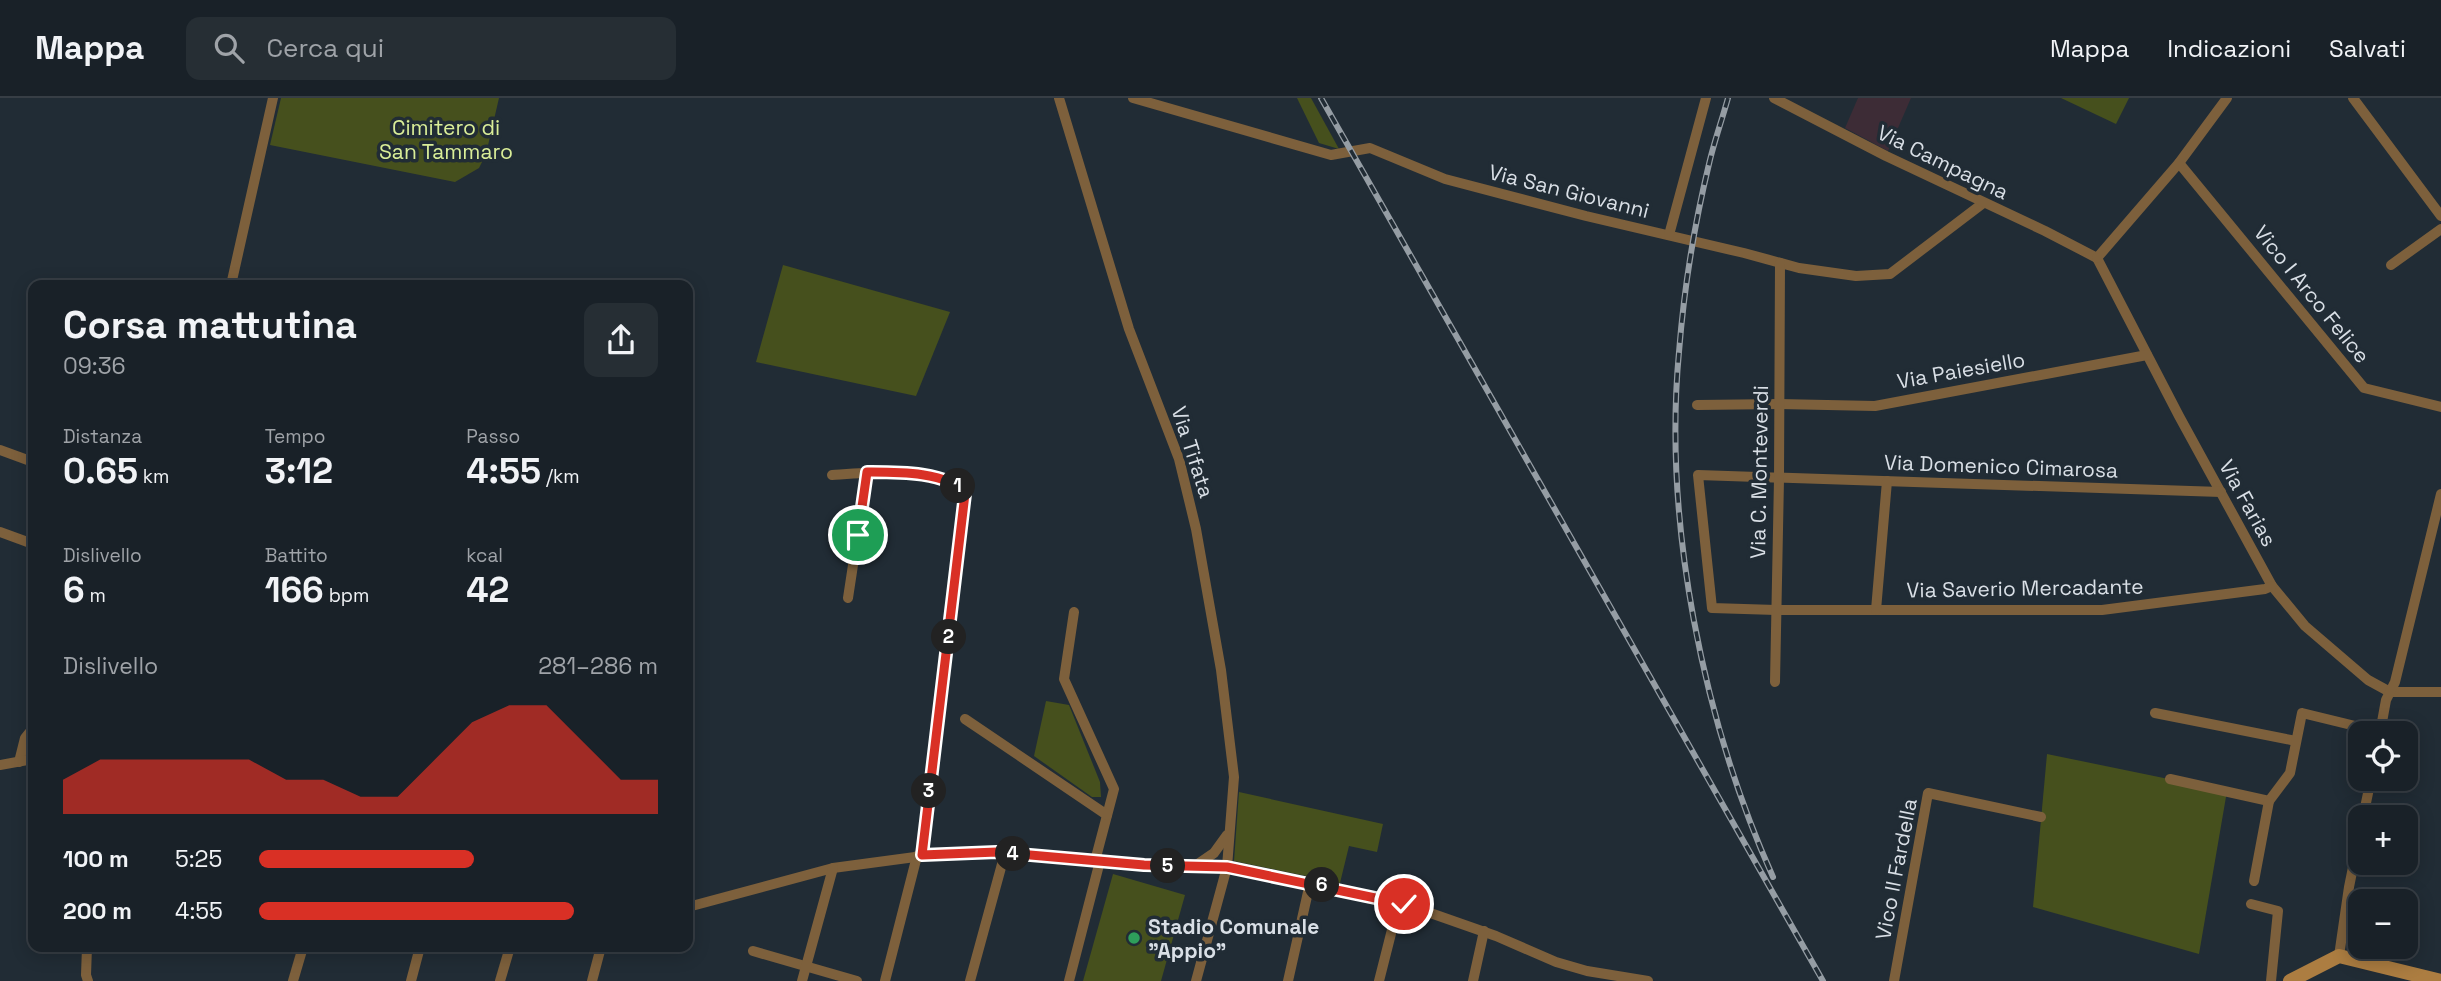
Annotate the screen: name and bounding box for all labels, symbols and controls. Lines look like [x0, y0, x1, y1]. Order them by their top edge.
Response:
search box [186, 17, 676, 80]
text: Mappa [35, 27, 144, 69]
icon: search [210, 29, 248, 67]
text: Cerca qui [266, 31, 384, 65]
text: Mappa [2050, 33, 2129, 64]
text: Indicazioni [2167, 33, 2291, 64]
text: Salvati [2329, 33, 2406, 64]
park label: Cimitero di San Tammaro [379, 114, 513, 165]
street label: Via Campagna [1873, 119, 2013, 205]
street label: Via San Giovanni [1486, 158, 1652, 224]
street label: Vico I Arco Felice [2248, 219, 2376, 369]
text: Corsa mattutina [63, 301, 357, 349]
button: share [584, 303, 658, 377]
street label: Via Paiesiello [1895, 345, 2027, 395]
text: 09:36 [63, 351, 126, 381]
street label: Via C. Monteverdi [1744, 385, 1774, 559]
street label: Via Tifata [1166, 403, 1220, 501]
text: Distanza [63, 424, 142, 449]
text: Tempo [265, 424, 326, 449]
text: Passo [466, 424, 520, 449]
street label: Via Domenico Cimarosa [1883, 448, 2119, 484]
text: 0.65 [63, 449, 138, 493]
text: 3:12 [265, 449, 333, 493]
text: 4:55 [466, 449, 541, 493]
street label: Via Farias [2213, 455, 2283, 551]
text: km [138, 464, 169, 489]
text: /km [541, 464, 580, 489]
pin: 1 [940, 468, 976, 504]
text: 1 [953, 473, 962, 498]
pin [828, 505, 888, 565]
icon: arrive [839, 516, 877, 554]
text: Dislivello [63, 543, 142, 568]
text: Battito [265, 543, 328, 568]
text: kcal [466, 543, 503, 568]
text: 6 [63, 568, 85, 612]
text: 166 [265, 568, 324, 612]
text: 42 [466, 568, 509, 612]
street label: Via Saverio Mercadante [1906, 572, 2144, 604]
text: m [85, 583, 106, 608]
text: bpm [324, 583, 369, 608]
pin: 2 [932, 620, 967, 654]
text: 2 [943, 624, 954, 649]
text: Dislivello [63, 651, 158, 681]
text: 281–286 m [538, 651, 658, 681]
map controls [2348, 721, 2418, 959]
button: locate [2348, 721, 2418, 791]
pin: 3 [912, 774, 946, 808]
text: 3 [923, 778, 934, 803]
street label: Vico II Fardella [1869, 796, 1923, 942]
button: + [2348, 805, 2418, 875]
pin: 4 [996, 836, 1030, 872]
text: 4 [1006, 841, 1019, 866]
text: 100 m [63, 844, 129, 874]
text: 5:25 [175, 844, 222, 874]
pin: 5 [1150, 848, 1186, 884]
text: 5 [1162, 853, 1173, 878]
pin: 6 [1304, 868, 1340, 902]
text: 6 [1316, 872, 1327, 897]
pin [1374, 874, 1434, 934]
icon: check [1385, 885, 1423, 923]
button: − [2348, 889, 2418, 959]
text: 200 m [63, 896, 132, 926]
text: 4:55 [175, 896, 223, 926]
place label: Stadio Comunale "Appio" [1148, 913, 1319, 964]
marker: Stadio Comunale "Appio" [1126, 930, 1142, 946]

